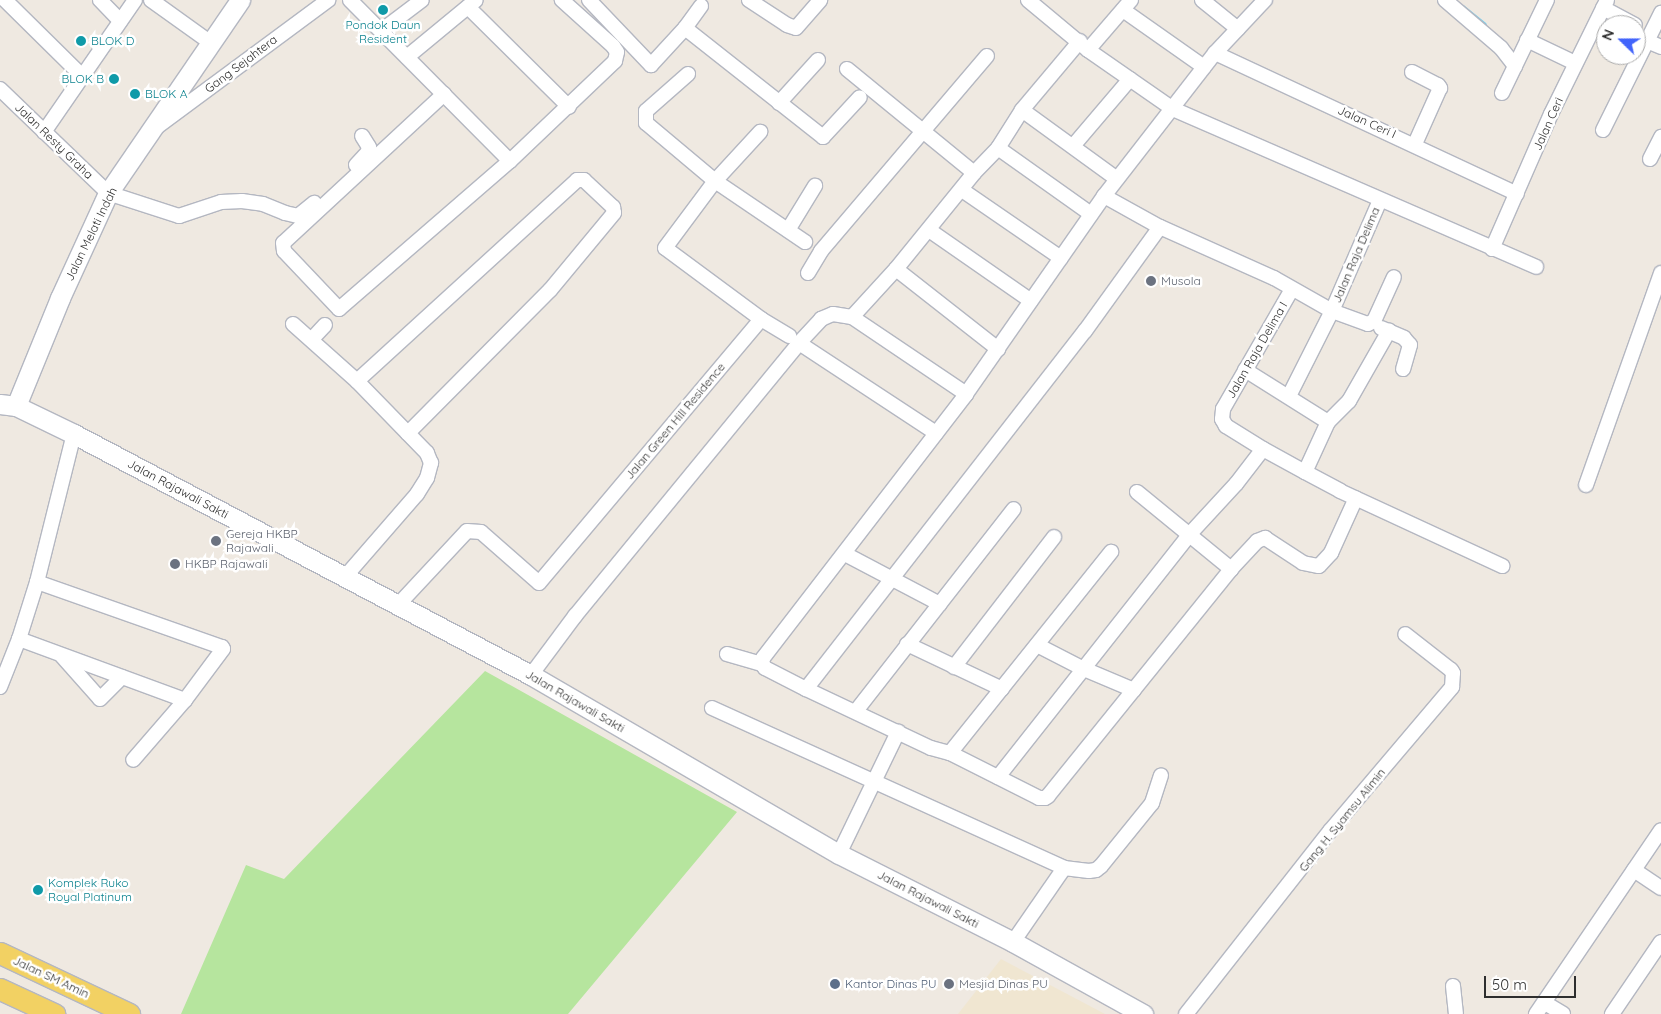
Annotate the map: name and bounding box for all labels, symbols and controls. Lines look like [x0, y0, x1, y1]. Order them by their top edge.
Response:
marker: Pondok Daun Resident [377, 4, 389, 16]
north arrow [1596, 15, 1646, 65]
place label: Pondok Daun Resident [346, 18, 420, 46]
text: N [1598, 27, 1618, 43]
street label: Gang Sejahtera [202, 32, 280, 96]
place label: BLOK D [91, 34, 134, 48]
marker: BLOK D [75, 35, 87, 47]
place label: BLOK B [62, 72, 104, 86]
marker: BLOK B [108, 73, 120, 85]
place label: BLOK A [145, 87, 187, 101]
marker: BLOK A [129, 88, 141, 100]
street label: Jalan Ceri [1530, 95, 1566, 153]
street label: Jalan Resty Graha [12, 100, 96, 182]
street label: Jalan Ceri I [1336, 103, 1398, 141]
street label: Jalan Melati Indah [62, 185, 120, 283]
street label: Jalan Raja Delima [1329, 205, 1383, 305]
place label: Musola [1161, 274, 1201, 288]
marker: Musola [1145, 275, 1157, 287]
street label: Jalan Raja Delima I [1224, 299, 1290, 401]
street label: Jalan Green Hill Residence [622, 360, 728, 482]
street label: Jalan Rajawali Sakti [125, 456, 231, 522]
place label: Gereja HKBP Rajawali [226, 527, 298, 555]
marker: Gereja HKBP Rajawali [210, 535, 222, 547]
place label: HKBP Rajawali [185, 557, 267, 571]
marker: HKBP Rajawali [169, 558, 181, 570]
street label: Jalan Rajawali Sakti [523, 667, 627, 735]
street label: Gang H. Syamsu Alimin [1296, 765, 1388, 875]
street label: Jalan Rajawali Sakti [875, 867, 981, 931]
place label: Komplek Ruko Royal Platinum [48, 876, 132, 904]
marker: Komplek Ruko Royal Platinum [32, 884, 44, 896]
street label: Jalan SM Amin [11, 953, 91, 1001]
scale bar [1486, 966, 1578, 998]
text: 50 m [1492, 975, 1527, 994]
place label: Kantor Dinas PU [845, 977, 936, 991]
place label: Mesjid Dinas PU [959, 977, 1048, 991]
marker: Kantor Dinas PU [829, 978, 841, 990]
marker: Mesjid Dinas PU [943, 978, 955, 990]

